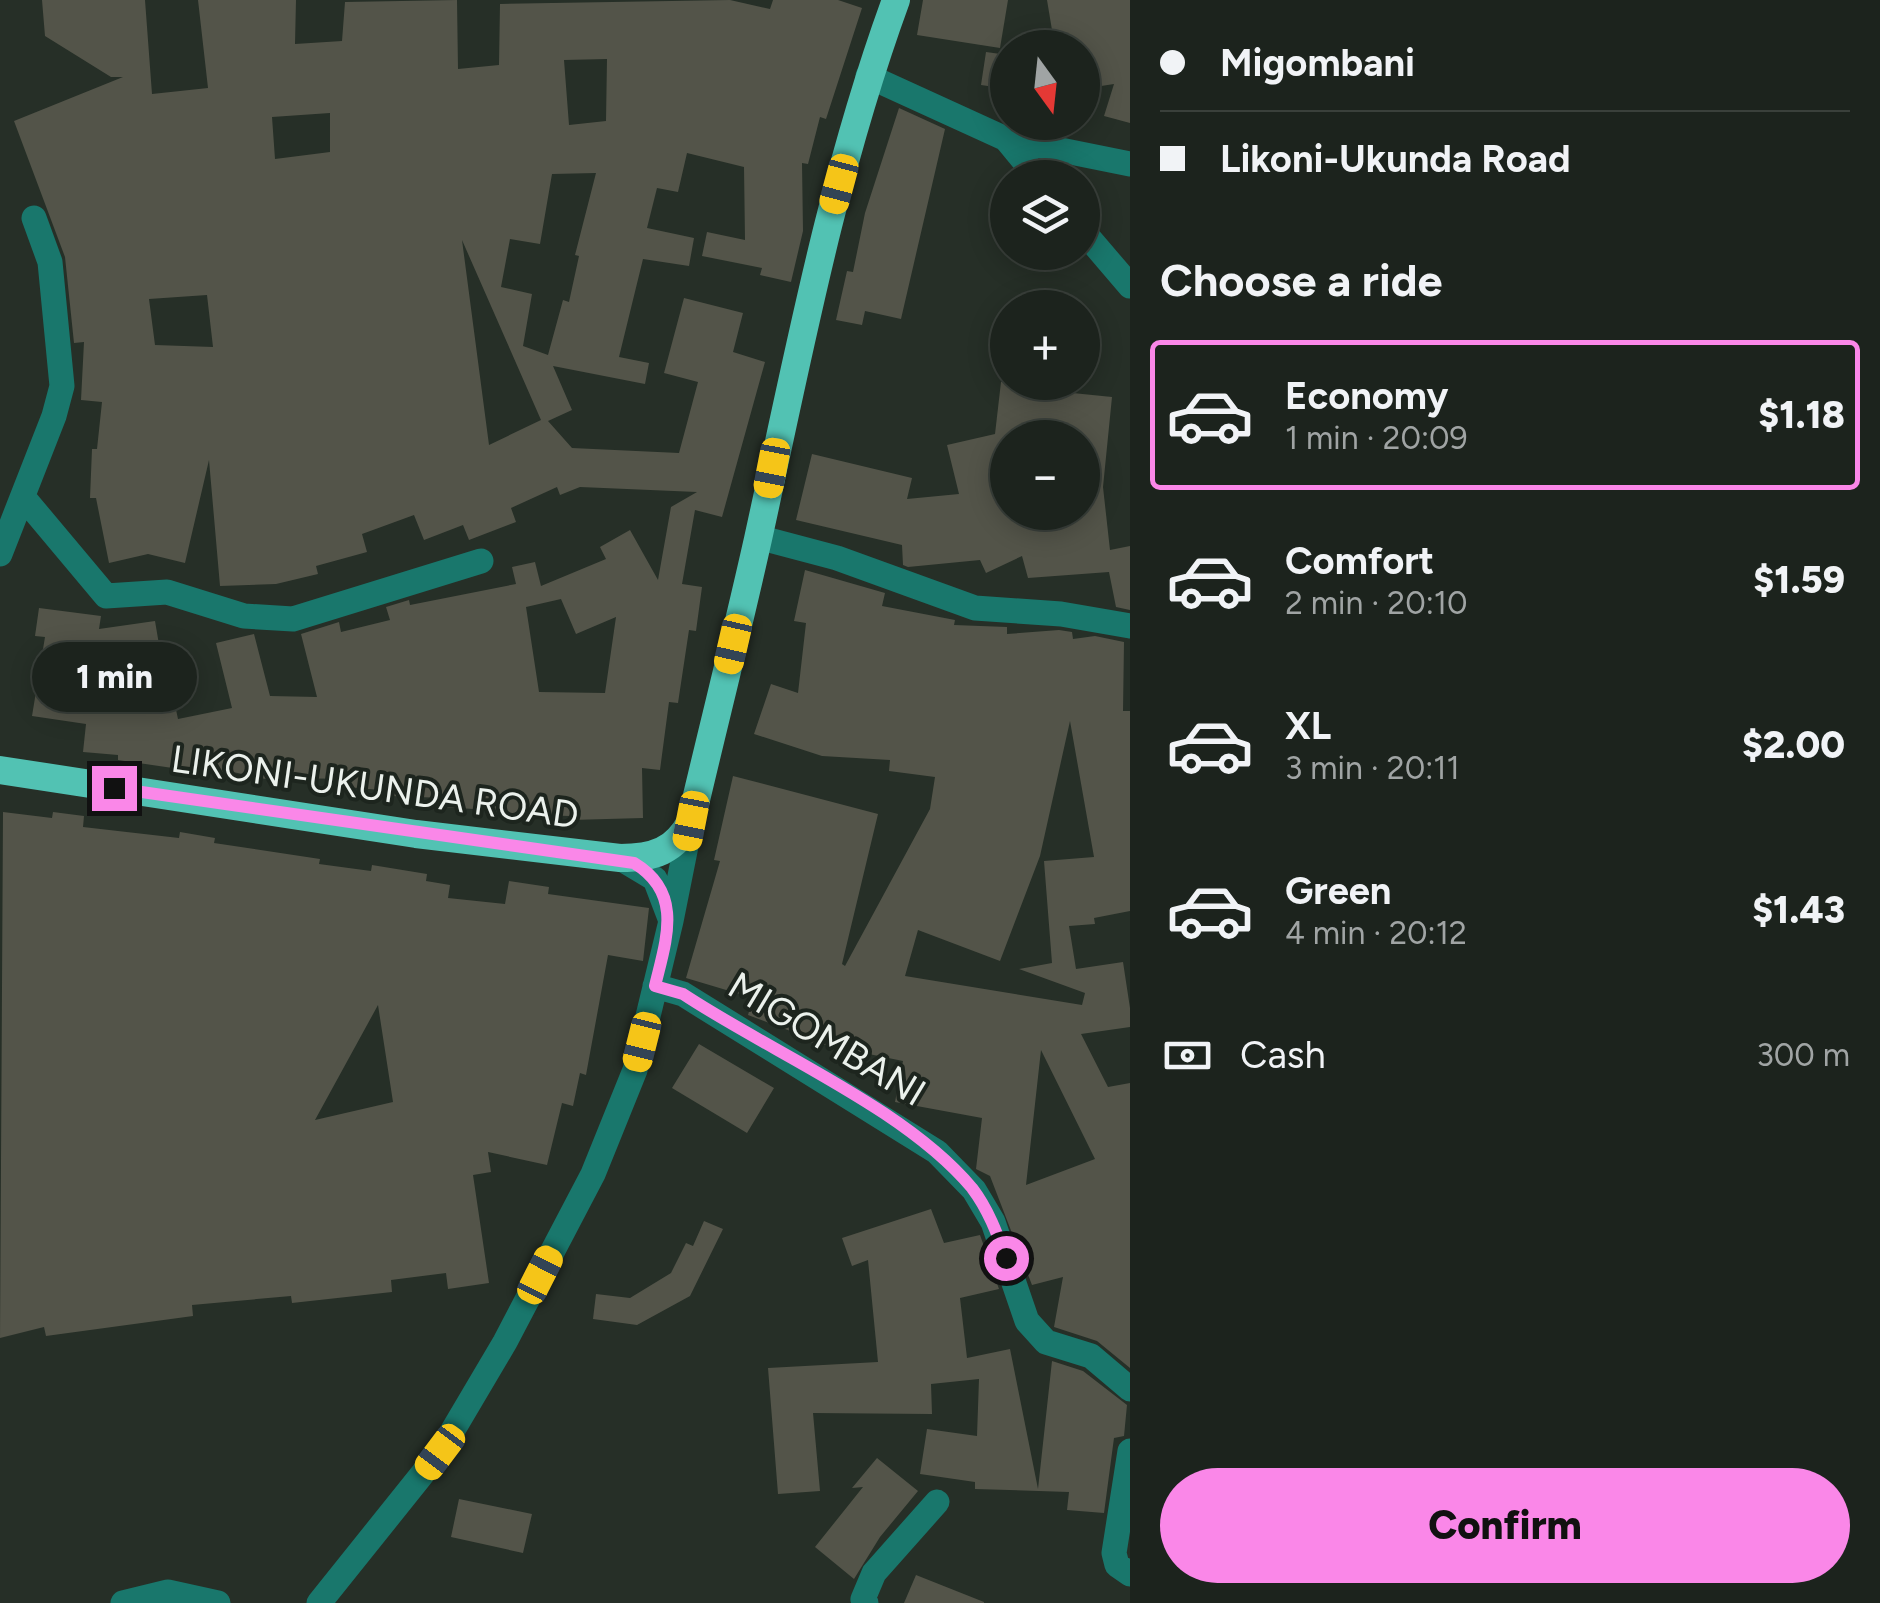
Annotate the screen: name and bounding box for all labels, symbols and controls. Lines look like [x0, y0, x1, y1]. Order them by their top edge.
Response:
north arrow [990, 30, 1100, 140]
map controls [990, 30, 1100, 530]
text: Migombani [1220, 40, 1415, 86]
text: Likoni-Ukunda Road [1220, 136, 1571, 182]
car [817, 151, 861, 217]
button: layers [990, 160, 1100, 270]
text: Choose a ride [1160, 253, 1442, 307]
button: + [990, 290, 1100, 400]
icon: car [1165, 370, 1255, 460]
text: Economy [1285, 373, 1448, 419]
text: $1.18 [1758, 392, 1845, 438]
text: 1 min · 20:09 [1285, 419, 1468, 457]
button: − [990, 420, 1100, 530]
car [752, 436, 792, 500]
icon: car [1165, 535, 1255, 625]
text: Comfort [1285, 538, 1434, 584]
text: $1.59 [1753, 557, 1845, 603]
text: 2 min · 20:10 [1285, 584, 1467, 622]
car [712, 611, 754, 677]
callout: 1 min [32, 643, 196, 713]
text: 1 min [76, 658, 153, 696]
icon: car [1165, 700, 1255, 790]
text: XL [1285, 703, 1331, 749]
text: $2.00 [1742, 722, 1845, 768]
street label: LIKONI-UKUNDA ROAD [168, 736, 582, 838]
text: 3 min · 20:11 [1285, 749, 1460, 787]
route end [92, 766, 137, 811]
car [671, 789, 711, 853]
icon: car [1165, 865, 1255, 955]
text: Green [1285, 868, 1391, 914]
text: $1.43 [1752, 887, 1845, 933]
text: 4 min · 20:12 [1285, 914, 1467, 952]
street label: MIGOMBANI [720, 962, 934, 1116]
car [620, 1009, 664, 1075]
icon: cash [1160, 1028, 1215, 1083]
text: Cash [1240, 1032, 1326, 1078]
text: 300 m [1756, 1036, 1850, 1074]
route start [984, 1236, 1029, 1281]
car [513, 1241, 567, 1309]
car [410, 1419, 470, 1485]
button: Confirm [1160, 1468, 1850, 1583]

